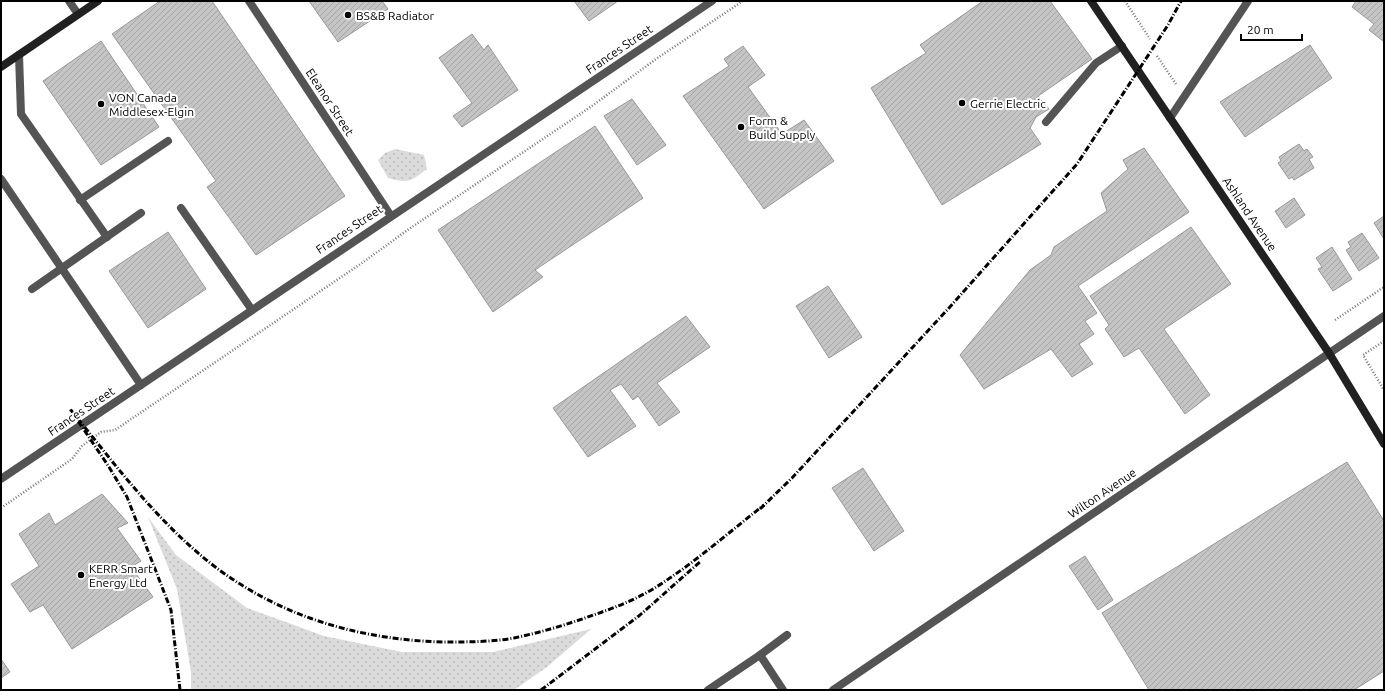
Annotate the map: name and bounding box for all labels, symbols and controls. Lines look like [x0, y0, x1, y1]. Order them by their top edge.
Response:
place label: BS&B Radiator [356, 9, 435, 22]
marker: BS&B Radiator [343, 10, 353, 20]
scale bar [1241, 16, 1302, 42]
street label: Frances Street [583, 22, 655, 76]
text: 20 m [1247, 23, 1274, 36]
street label: Eleanor Street [303, 66, 357, 138]
place label: VON Canada Middlesex-Elgin [109, 91, 194, 118]
place label: Gerrie Electric [970, 97, 1046, 110]
marker: Gerrie Electric [957, 98, 967, 108]
marker: VON Canada Middlesex-Elgin [96, 99, 106, 109]
place label: Form & Build Supply [749, 114, 816, 141]
marker: Form & Build Supply [736, 122, 746, 132]
street label: Ashland Avenue [1220, 175, 1280, 253]
street label: Frances Street [313, 202, 385, 256]
street label: Frances Street [45, 384, 117, 438]
street label: Wilton Avenue [1066, 465, 1138, 521]
place label: KERR Smart Energy Ltd [89, 562, 153, 589]
marker: KERR Smart Energy Ltd [76, 570, 86, 580]

